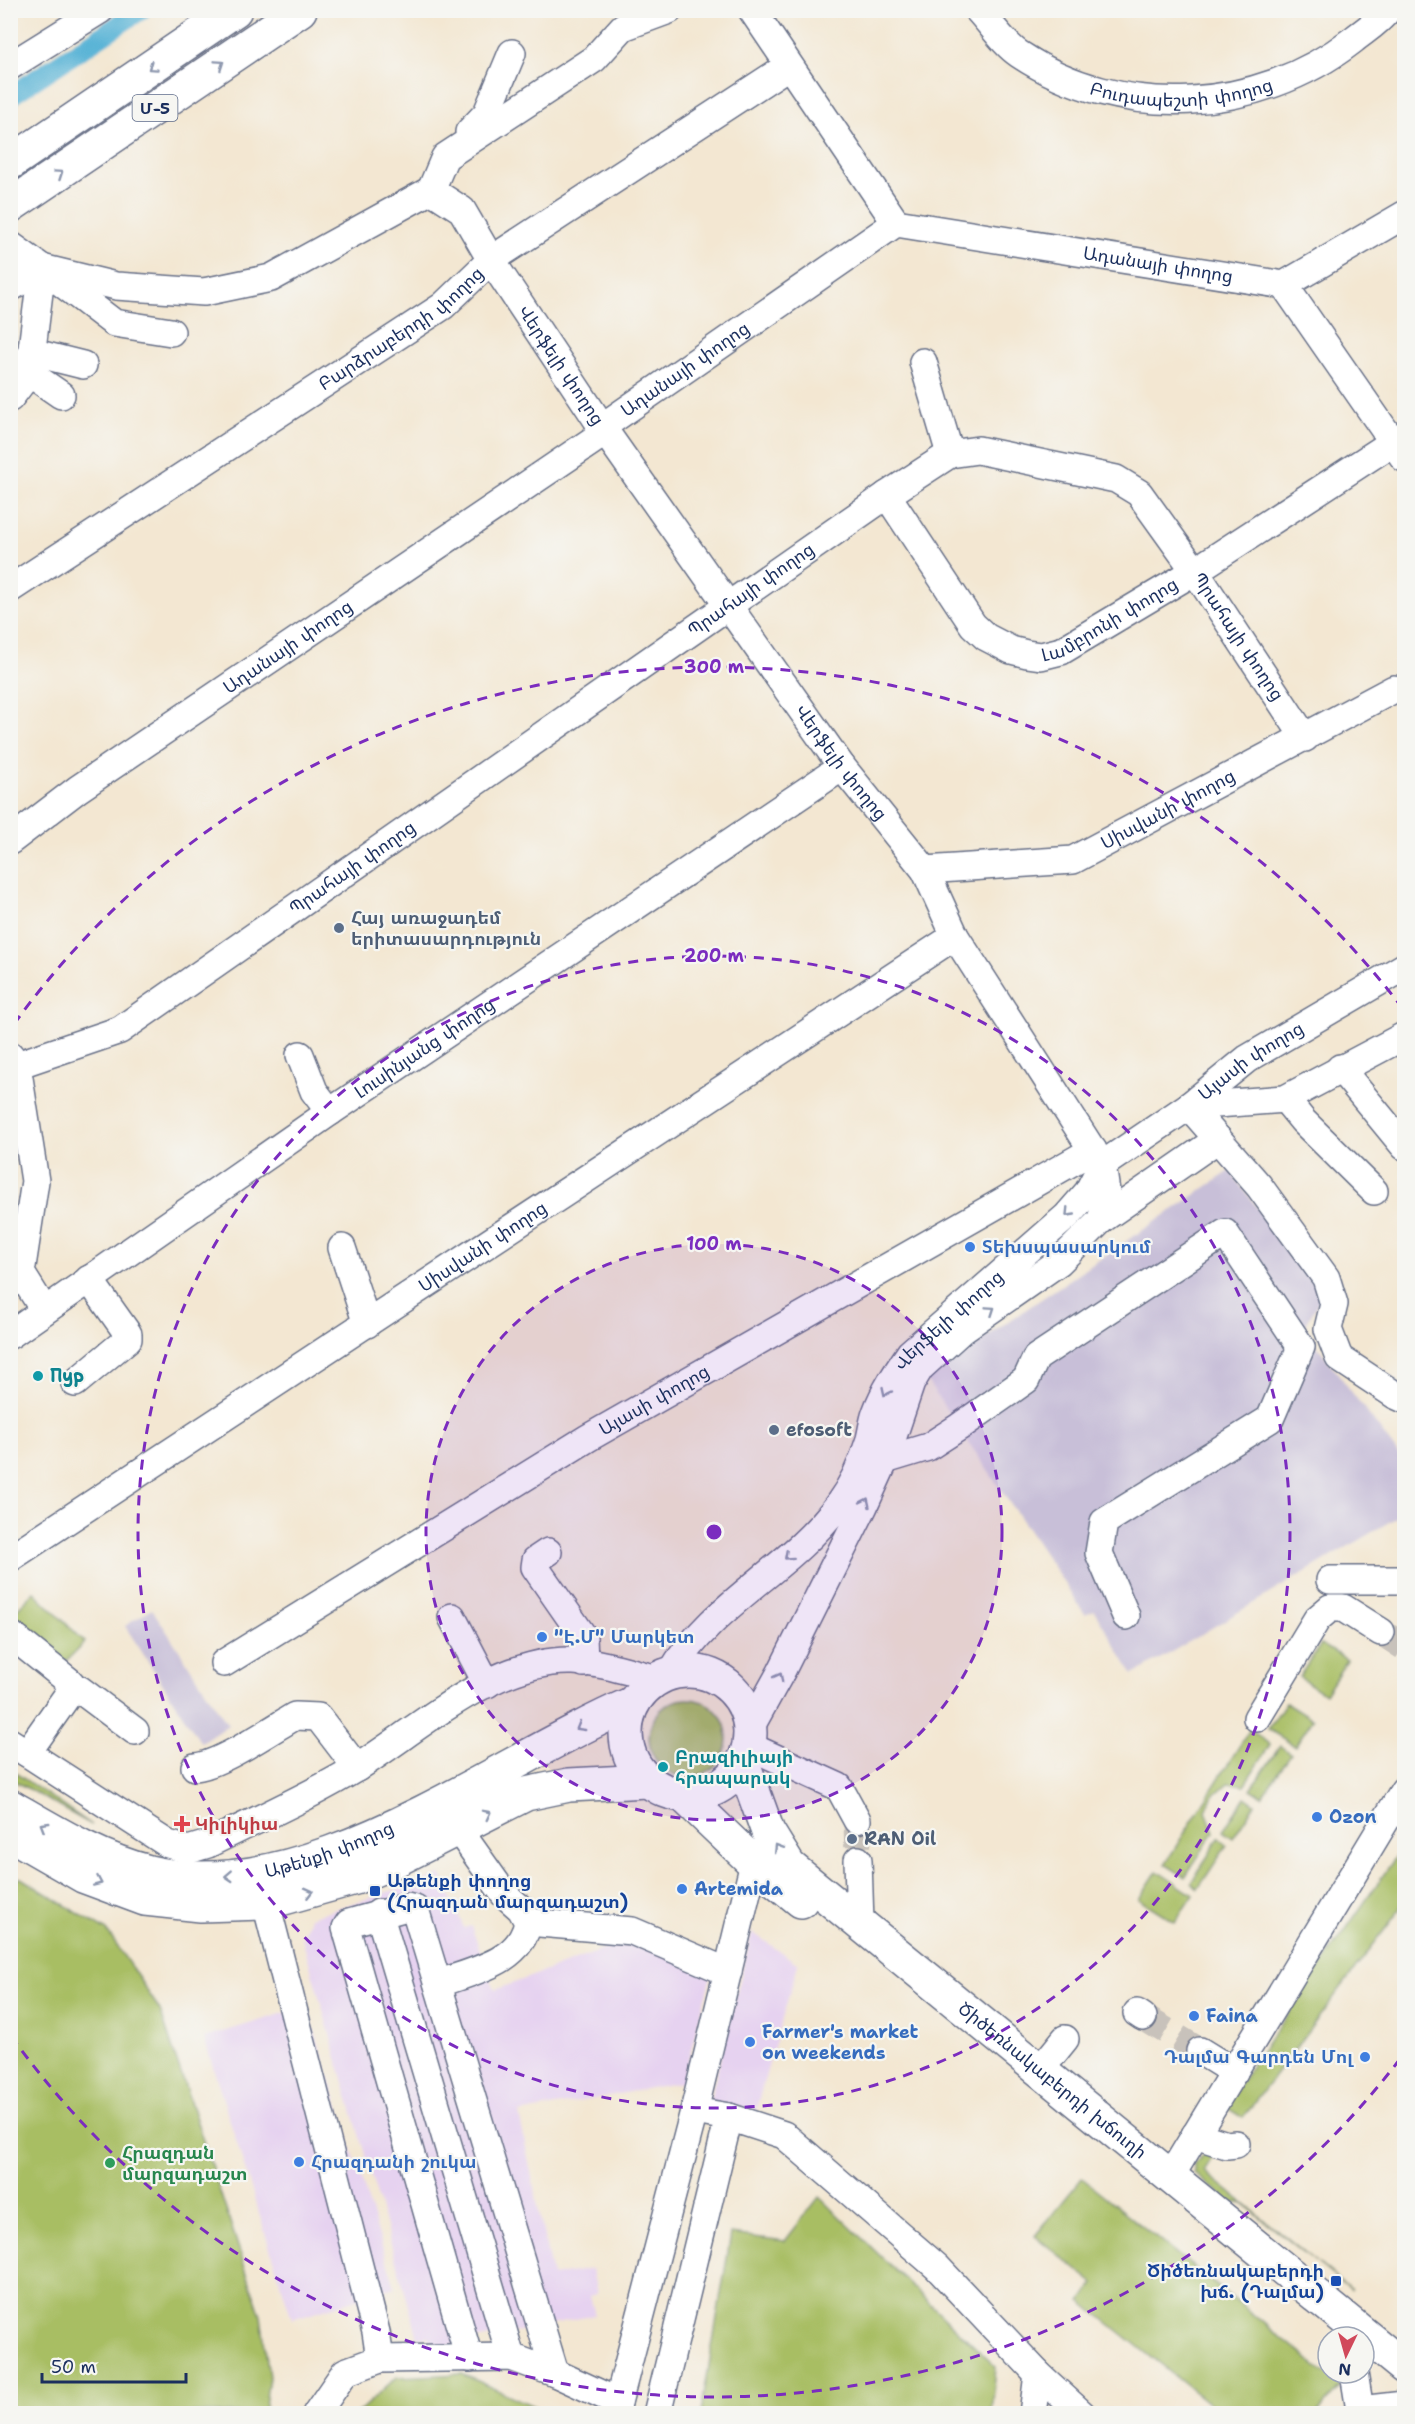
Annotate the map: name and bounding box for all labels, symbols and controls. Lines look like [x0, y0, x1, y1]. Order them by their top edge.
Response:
one-way arrow [148, 60, 159, 71]
one-way arrow [214, 60, 225, 71]
street label: Բուդապեշտի փողոց [1087, 73, 1276, 113]
road number: Մ-5 [132, 95, 178, 121]
one-way arrow [53, 169, 63, 181]
street label: Ադանայի փողոց [1081, 241, 1235, 289]
street label: Բարձրաբերդի փողոց [314, 262, 489, 396]
street label: Վերֆելի փողոց [512, 301, 610, 430]
street label: Ադանայի փողոց [616, 316, 754, 422]
street label: Պրահայի փողոց [683, 537, 819, 642]
street label: Պրահայի փողոց [1187, 568, 1289, 706]
street label: Լամբրոնի փողոց [1039, 572, 1182, 668]
street label: Ադանայի փողոց [218, 595, 357, 699]
text: 300 m [684, 655, 745, 679]
street label: Վերֆելի փողոց [790, 700, 892, 826]
street label: Սիսվանի փողոց [1097, 764, 1239, 855]
street label: Պրահայի փողոց [284, 815, 420, 921]
place label: Հայ առաջադեմ երիտասարդություն [351, 906, 541, 951]
marker: Հայ առաջադեմ երիտասարդություն [332, 921, 346, 935]
text: 200 m [684, 944, 745, 968]
street label: Լուսինյանց փողոց [350, 992, 499, 1104]
street label: Այասի փողոց [1193, 1016, 1308, 1106]
street label: Սիսվանի փողոց [414, 1196, 552, 1298]
one-way arrow [1066, 1206, 1077, 1217]
text: 100 m [686, 1232, 742, 1256]
place label: Տեխսպասարկում [982, 1235, 1151, 1259]
marker: Տեխսպասարկում [963, 1240, 977, 1254]
street label: Վերֆելի փողոց [889, 1265, 1009, 1376]
one-way arrow [984, 1306, 995, 1317]
street label: Այասի փողոց [595, 1359, 714, 1441]
place label: Пур [50, 1364, 84, 1388]
marker: Пур [31, 1369, 45, 1383]
one-way arrow [881, 1385, 893, 1396]
place label: efosoft [786, 1418, 852, 1442]
marker: efosoft [767, 1423, 781, 1437]
one-way arrow [858, 1498, 870, 1509]
centre of rings [704, 1522, 724, 1542]
one-way arrow [785, 1549, 795, 1560]
place label: "Է.Մ" Մարկետ [554, 1625, 694, 1649]
marker: "Է.Մ" Մարկետ [535, 1630, 549, 1644]
one-way arrow [772, 1673, 783, 1683]
one-way arrow [576, 1720, 586, 1732]
place label: Բրազիլիայի հրապարակ [675, 1745, 793, 1790]
marker: Բրազիլիայի հրապարակ [656, 1760, 670, 1774]
place label: Ozon [1329, 1805, 1376, 1829]
one-way arrow [481, 1810, 491, 1821]
marker: Ozon [1310, 1810, 1324, 1824]
place label: Կիլիկիա [195, 1812, 278, 1836]
marker: Կիլիկիա [173, 1815, 191, 1833]
street label: Աթենքի փողոց [262, 1816, 398, 1883]
one-way arrow [40, 1822, 50, 1833]
place label: RAN Oil [864, 1827, 936, 1851]
marker: RAN Oil [845, 1832, 859, 1846]
one-way arrow [774, 1844, 786, 1854]
one-way arrow [224, 1869, 233, 1882]
place label: Աթենքի փողոց (Հրազդան մարզադաշտ) [387, 1869, 628, 1914]
one-way arrow [91, 1875, 102, 1887]
place label: Artemida [694, 1877, 784, 1901]
marker: Artemida [675, 1882, 689, 1896]
marker: Աթենքի փողոց (Հրազդան մարզադաշտ) [368, 1884, 382, 1898]
one-way arrow [304, 1887, 314, 1900]
street label: Ծիծեռնակաբերդի խճուղի [953, 1996, 1152, 2165]
place label: Faina [1206, 2004, 1259, 2028]
marker: Faina [1187, 2009, 1201, 2023]
place label: Farmer's market on weekends [762, 2020, 919, 2065]
marker: Farmer's market on weekends [743, 2035, 757, 2049]
place label: Դալմա Գարդեն Մոլ [1164, 2045, 1354, 2069]
marker: Դալմա Գարդեն Մոլ [1358, 2050, 1372, 2064]
place label: Հրազդան մարզադաշտ [122, 2141, 247, 2186]
place label: Հրազդանի շուկա [311, 2150, 476, 2174]
marker: Հրազդանի շուկա [292, 2155, 306, 2169]
marker: Հրազդան մարզադաշտ [103, 2156, 117, 2170]
place label: Ծիծեռնակաբերդի խճ. (Դալմա) [1147, 2259, 1324, 2304]
marker: Ծիծեռնակաբերդի խճ. (Դալմա) [1329, 2274, 1343, 2288]
north arrow [1316, 2325, 1376, 2385]
scale bar [42, 2346, 186, 2384]
text: 50 m [51, 2355, 96, 2379]
text: N [1338, 2358, 1352, 2380]

